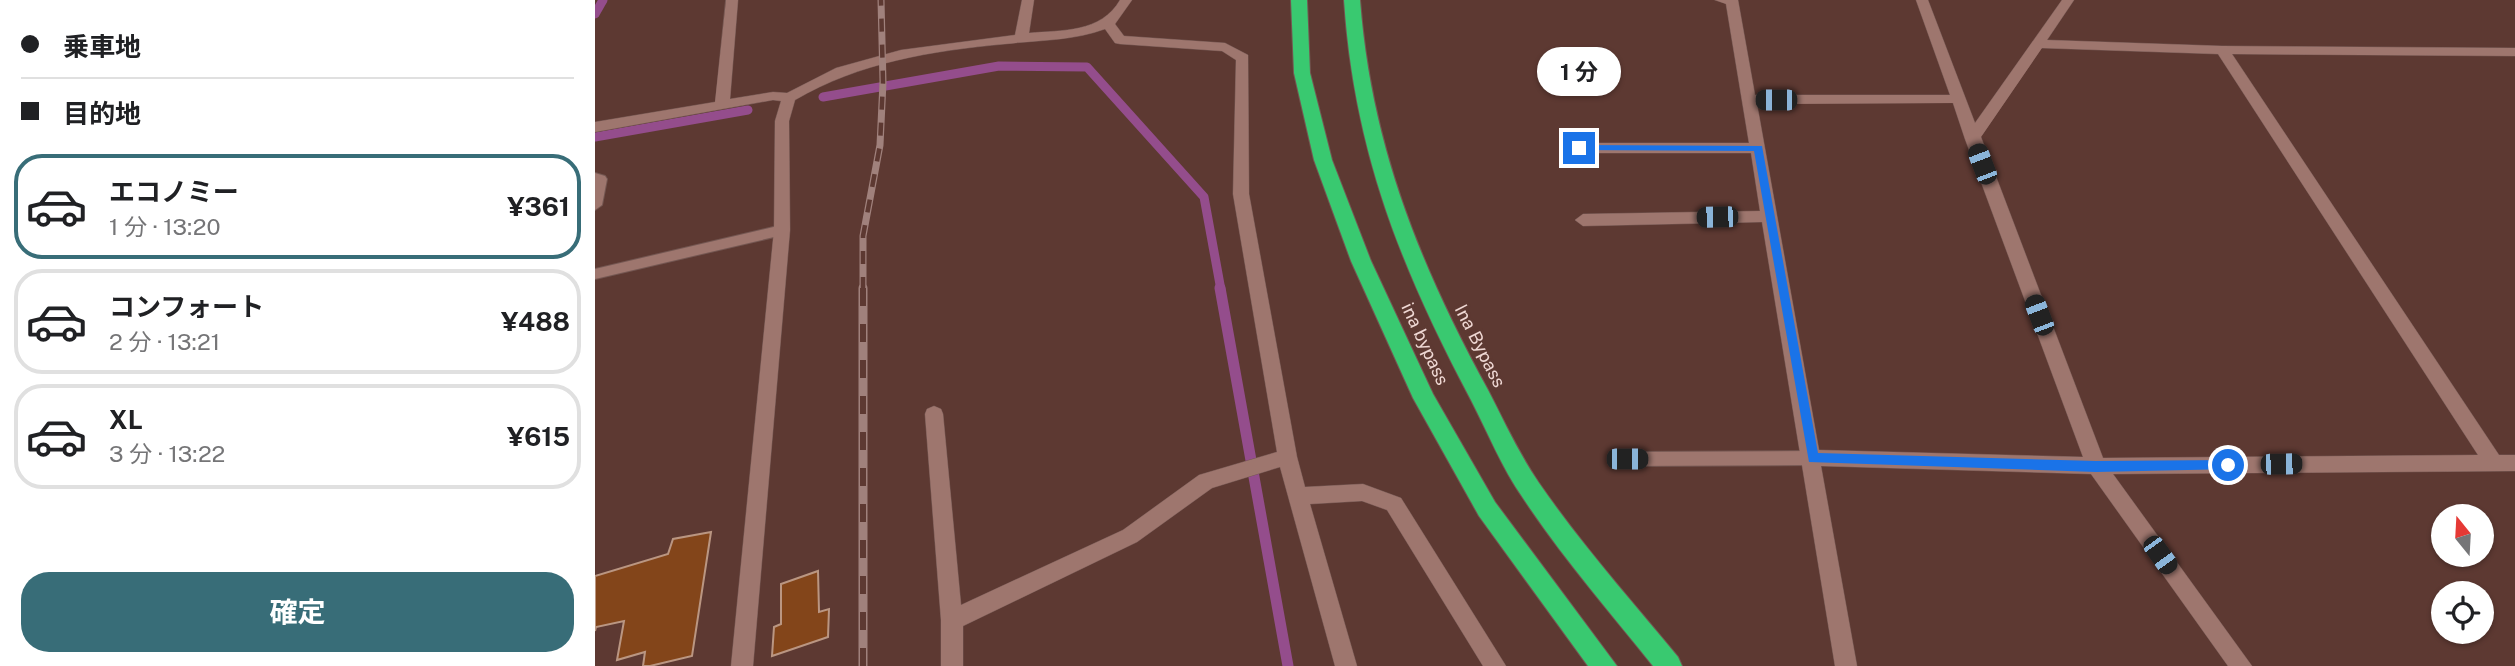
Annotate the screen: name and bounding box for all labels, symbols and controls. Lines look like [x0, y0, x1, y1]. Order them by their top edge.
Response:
text: 乗車地 [63, 31, 141, 62]
callout: 1 分 [1537, 46, 1621, 96]
text: 1 分 [1560, 58, 1598, 85]
car [1756, 90, 1798, 111]
text: 目的地 [63, 98, 141, 129]
route end [1563, 132, 1595, 164]
car [1965, 141, 2000, 187]
icon: car [25, 175, 88, 238]
text: エコノミー [109, 176, 239, 207]
text: ¥361 [507, 191, 570, 222]
car [1696, 206, 1739, 228]
text: 1 分 · 13:20 [109, 213, 221, 240]
icon: car [25, 290, 88, 353]
text: コンフォート [109, 291, 264, 322]
car [2022, 292, 2057, 338]
street label: ina bypass [1397, 299, 1454, 388]
street label: Ina Bypass [1451, 301, 1510, 391]
text: ¥488 [501, 306, 570, 337]
text: 2 分 · 13:21 [109, 328, 220, 355]
text: XL [109, 404, 143, 435]
icon: car [25, 405, 88, 468]
text: ¥615 [507, 421, 570, 452]
text: 3 分 · 13:22 [109, 440, 225, 467]
car [1607, 449, 1649, 470]
route start [2212, 449, 2244, 481]
car [2260, 453, 2303, 475]
north arrow [2431, 504, 2494, 567]
map controls [2431, 504, 2494, 644]
car [2140, 532, 2181, 578]
button: 確定 [21, 572, 574, 652]
button: locate [2431, 581, 2494, 644]

